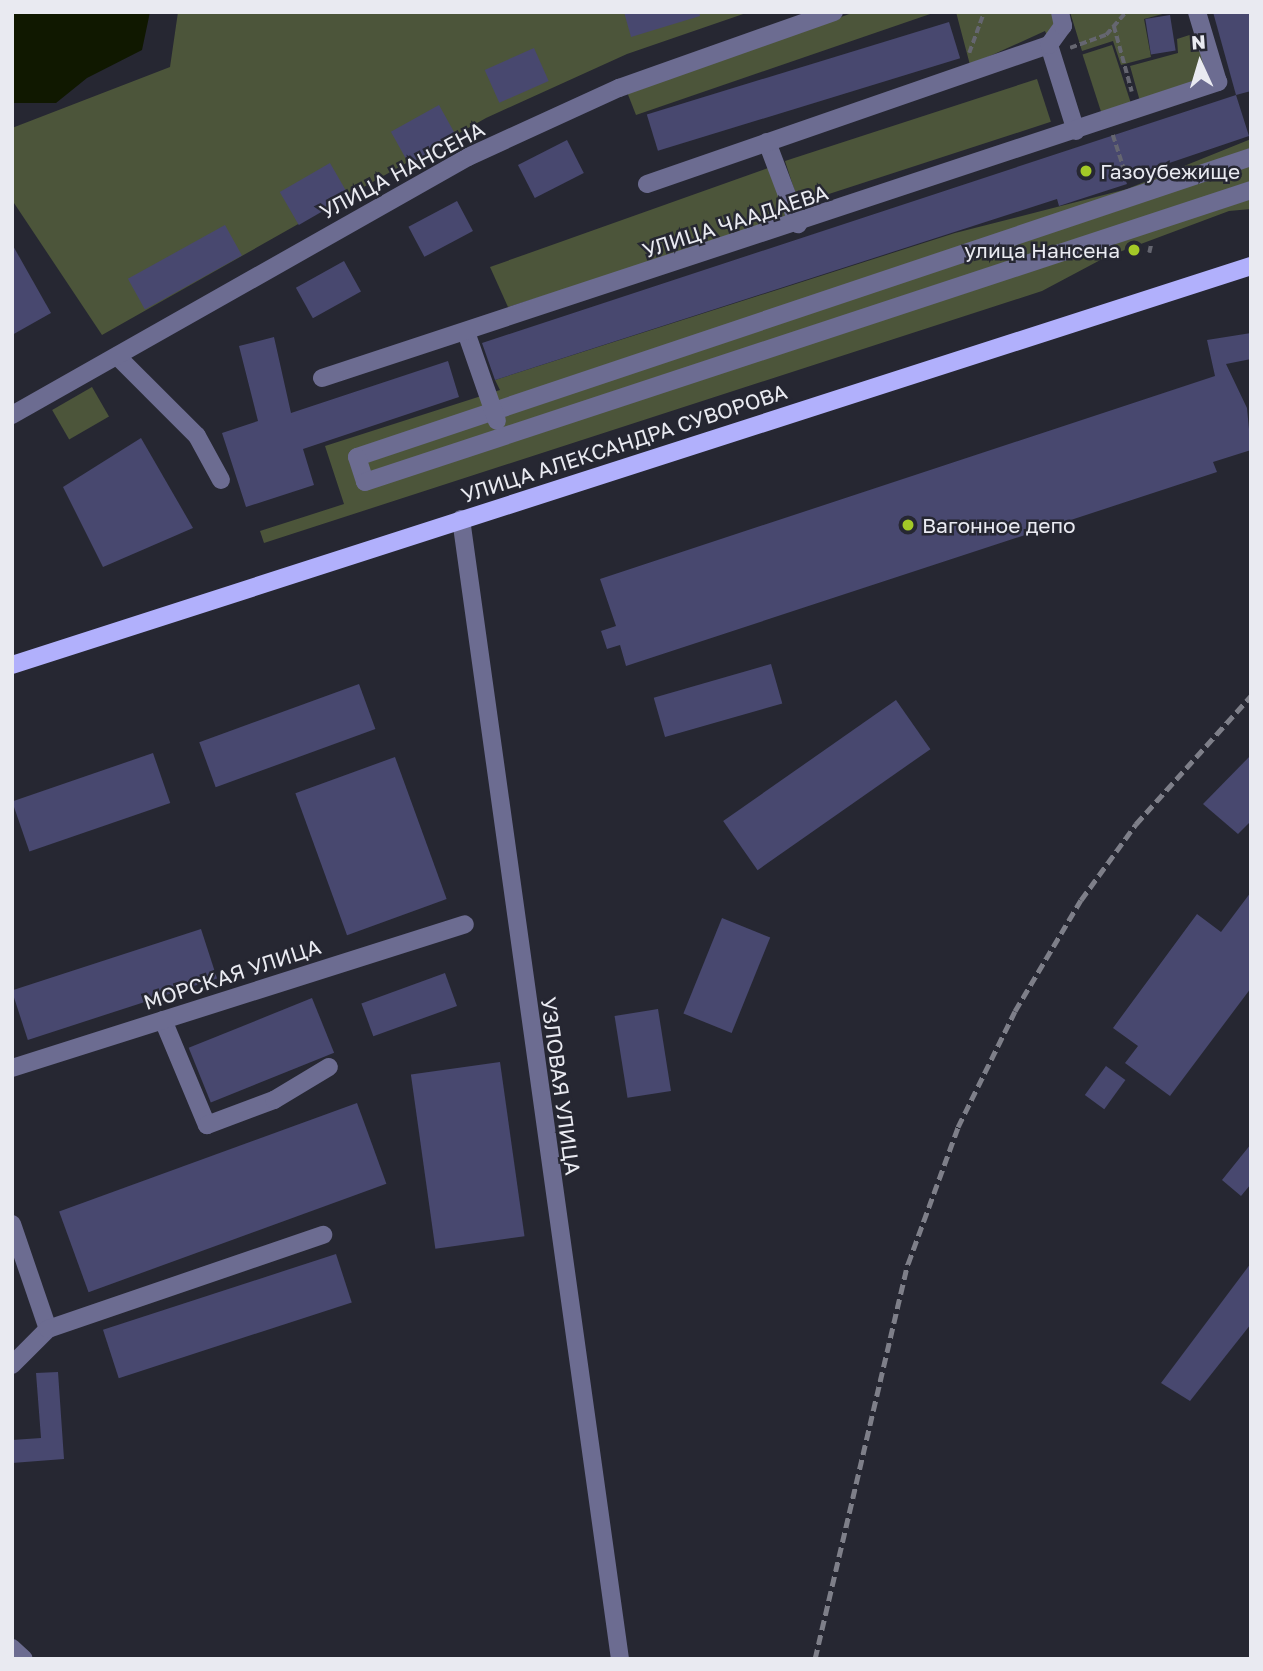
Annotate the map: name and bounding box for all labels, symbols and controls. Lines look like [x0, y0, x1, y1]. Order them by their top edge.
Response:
north arrow [1165, 28, 1235, 98]
text: N [1190, 30, 1207, 54]
street label: УЛИЦА НАНСЕНА [315, 116, 489, 224]
place label: Газоубежище [1100, 158, 1240, 184]
marker: Газоубежище [1078, 163, 1094, 179]
street label: УЛИЦА ЧААДАЕВА [639, 179, 831, 263]
place label: улица Нансена [964, 237, 1120, 263]
marker: улица Нансена [1126, 242, 1142, 258]
street label: УЛИЦА АЛЕКСАНДРА СУВОРОВА [458, 378, 790, 508]
place label: Вагонное депо [922, 512, 1076, 538]
marker: Вагонное депо [900, 517, 916, 533]
street label: МОРСКАЯ УЛИЦА [140, 933, 324, 1015]
street label: УЗЛОВАЯ УЛИЦА [536, 995, 586, 1177]

